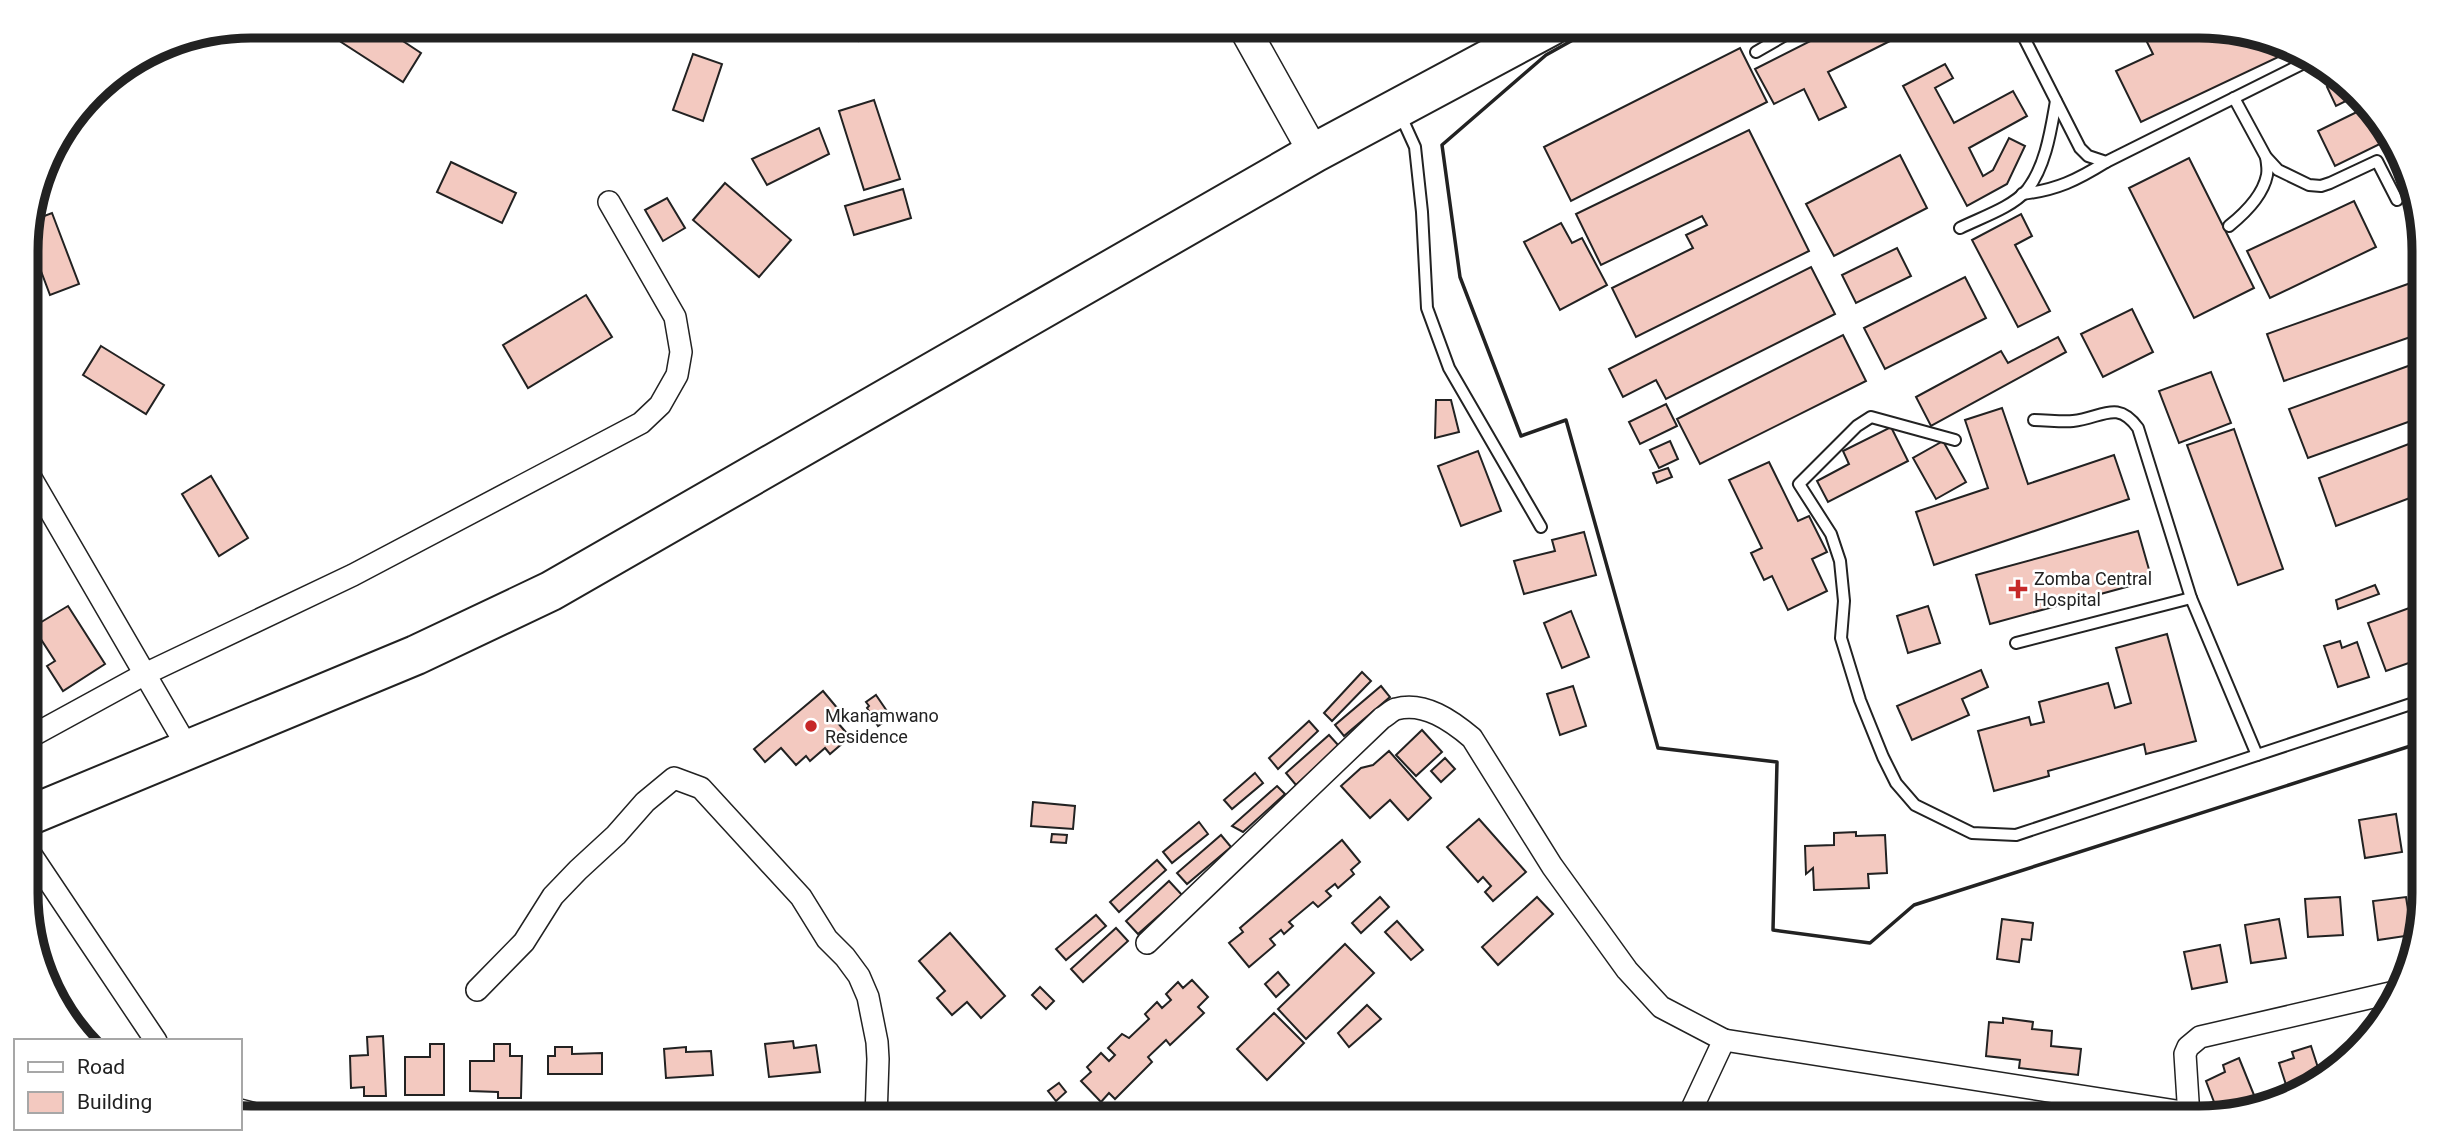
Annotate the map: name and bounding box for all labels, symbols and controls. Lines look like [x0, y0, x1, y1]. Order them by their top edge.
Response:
place label: Zomba Central Hospital [2034, 568, 2152, 610]
marker: Zomba Central Hospital [2008, 579, 2028, 599]
place label: Mkanamwano Residence [825, 705, 939, 747]
marker: Mkanamwano Residence [803, 718, 819, 734]
legend [14, 1039, 242, 1130]
text: Road [77, 1055, 125, 1079]
text: Building [77, 1090, 152, 1114]

